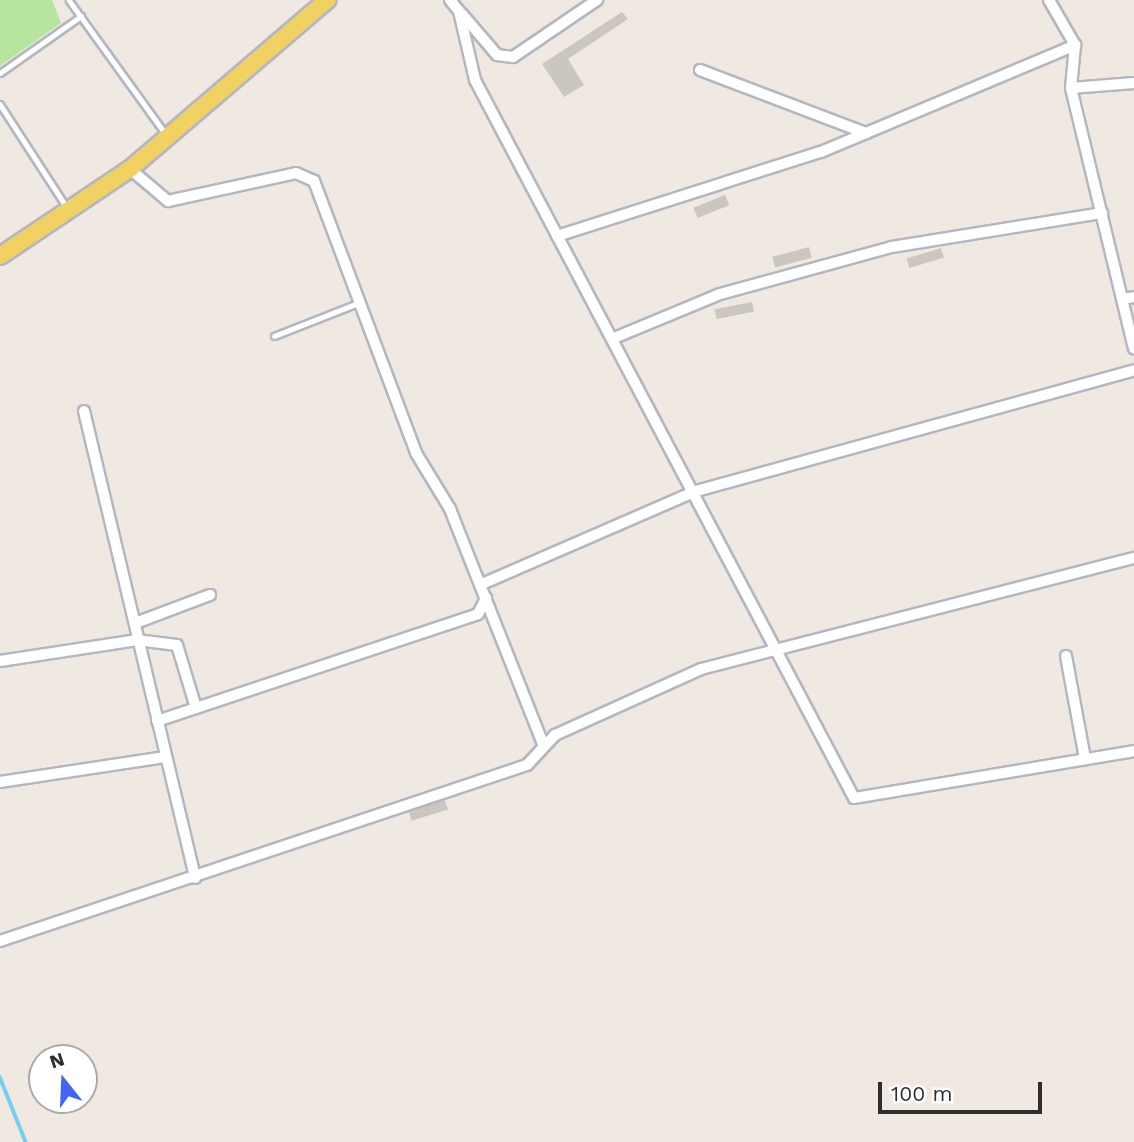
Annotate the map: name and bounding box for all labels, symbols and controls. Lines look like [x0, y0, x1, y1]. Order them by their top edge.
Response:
north arrow [28, 1044, 98, 1114]
text: N [47, 1047, 67, 1074]
scale bar [882, 1068, 1046, 1112]
text: 100 m [891, 1081, 953, 1106]

